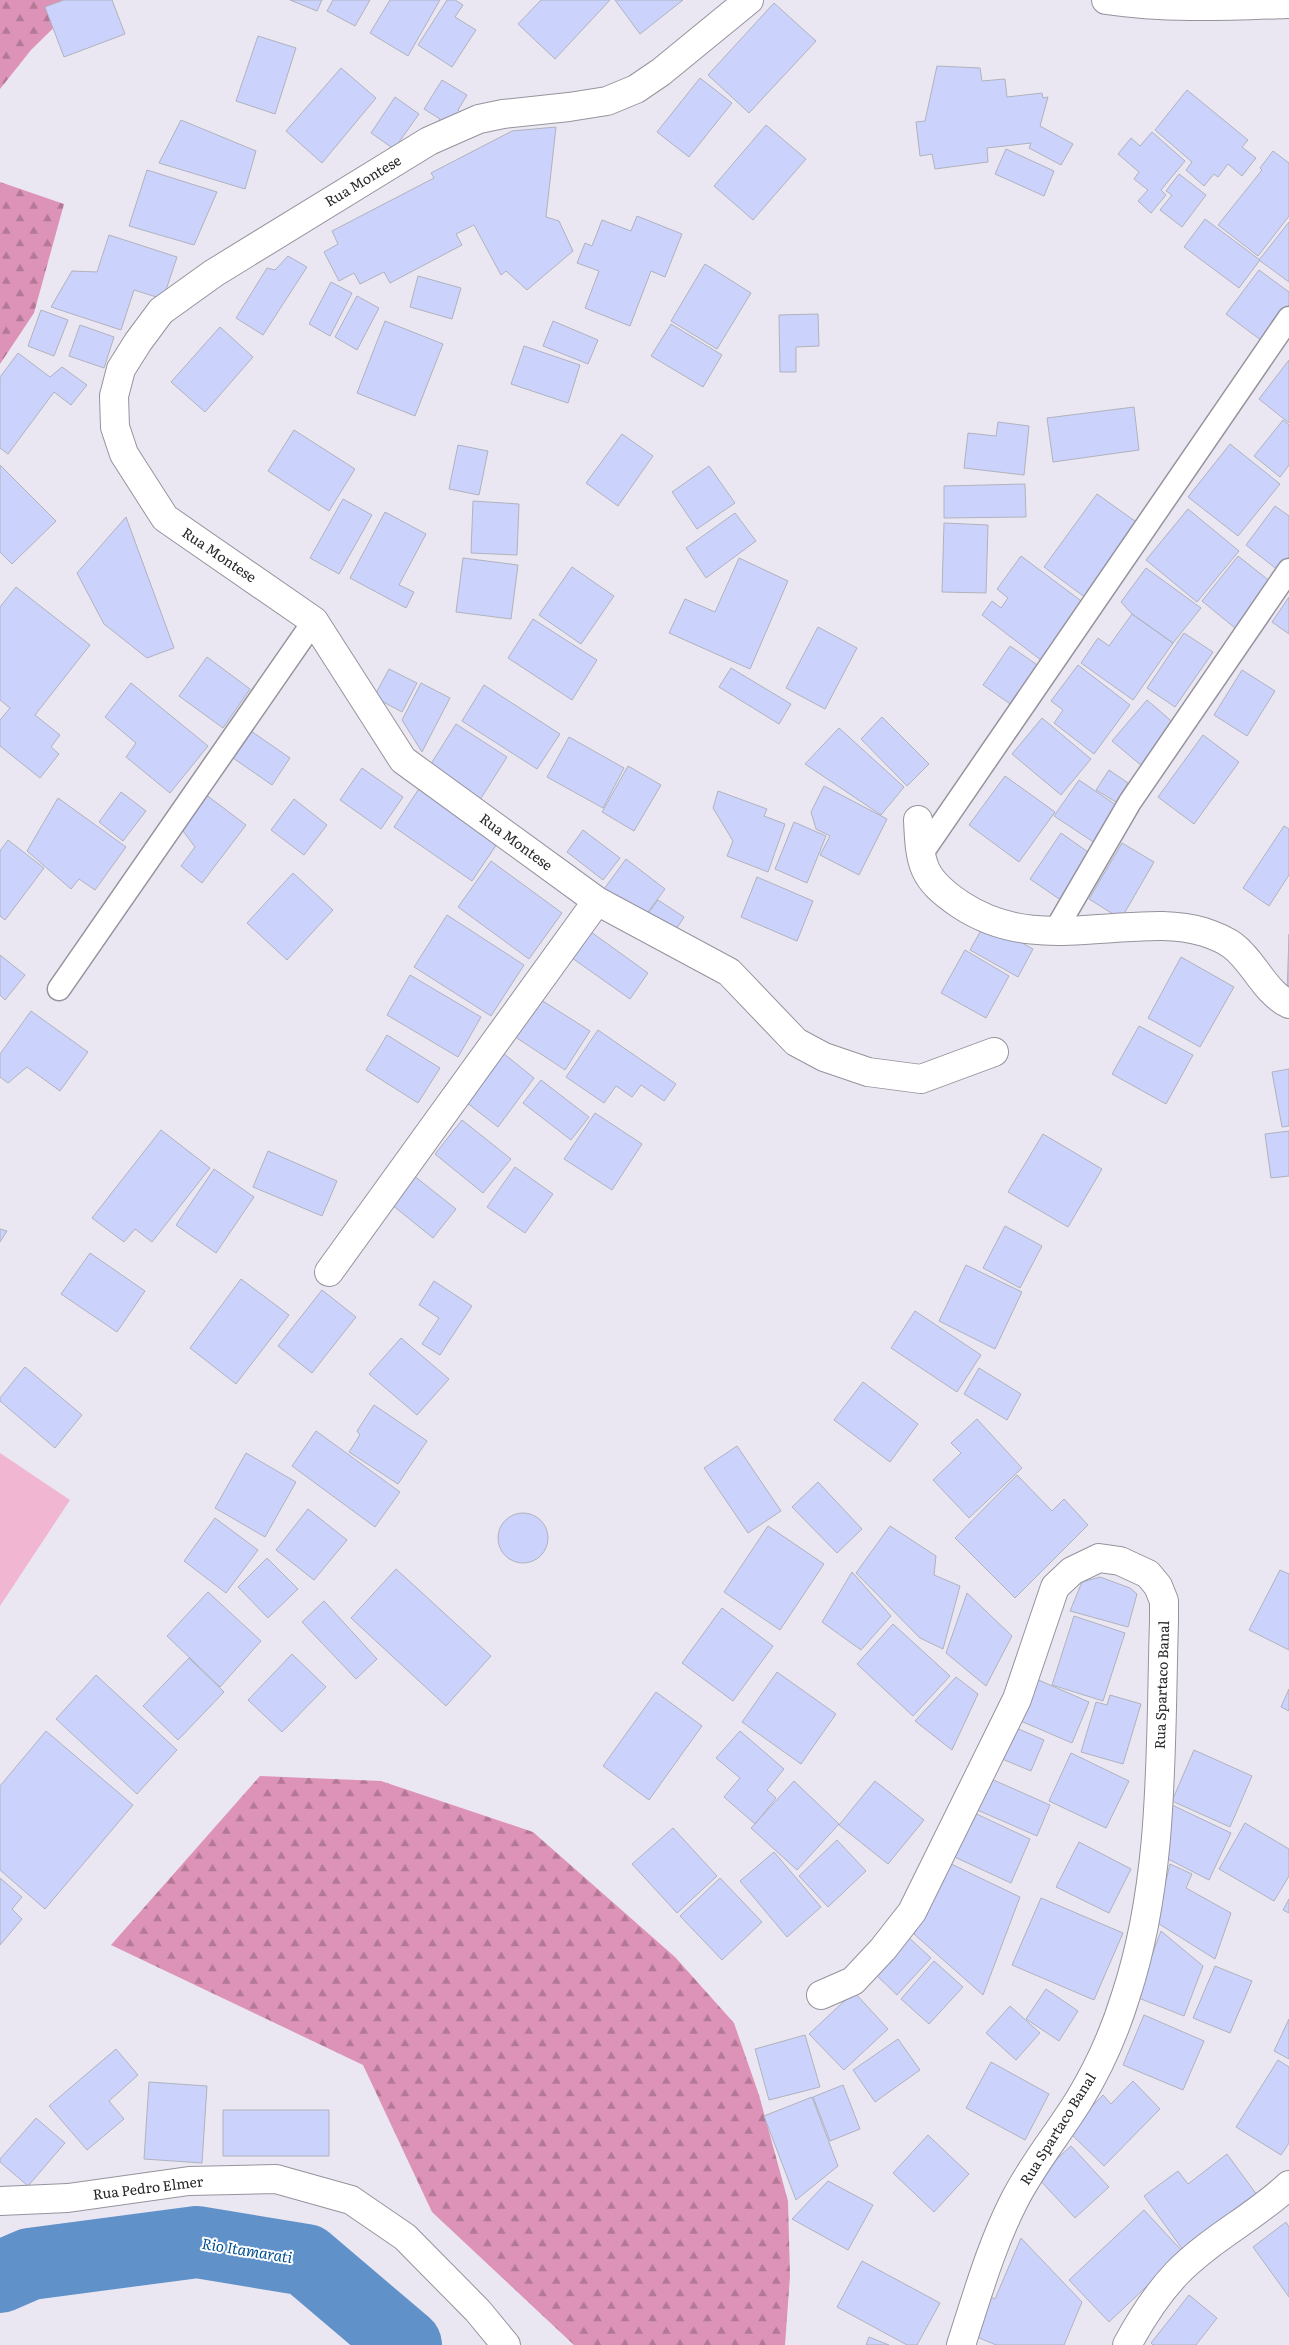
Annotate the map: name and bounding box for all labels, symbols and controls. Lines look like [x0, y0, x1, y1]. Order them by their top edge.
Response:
street label: Rua Montese [321, 150, 404, 211]
street label: Rua Montese [178, 522, 261, 586]
street label: Rua Montese [476, 808, 557, 874]
street label: Rua Spartaco Banal [1149, 1620, 1173, 1750]
street label: Rua Spartaco Banal [1015, 2068, 1100, 2188]
street label: Rua Pedro Elmer [92, 2170, 205, 2204]
water label: Rio Itamarati [200, 2231, 295, 2268]

